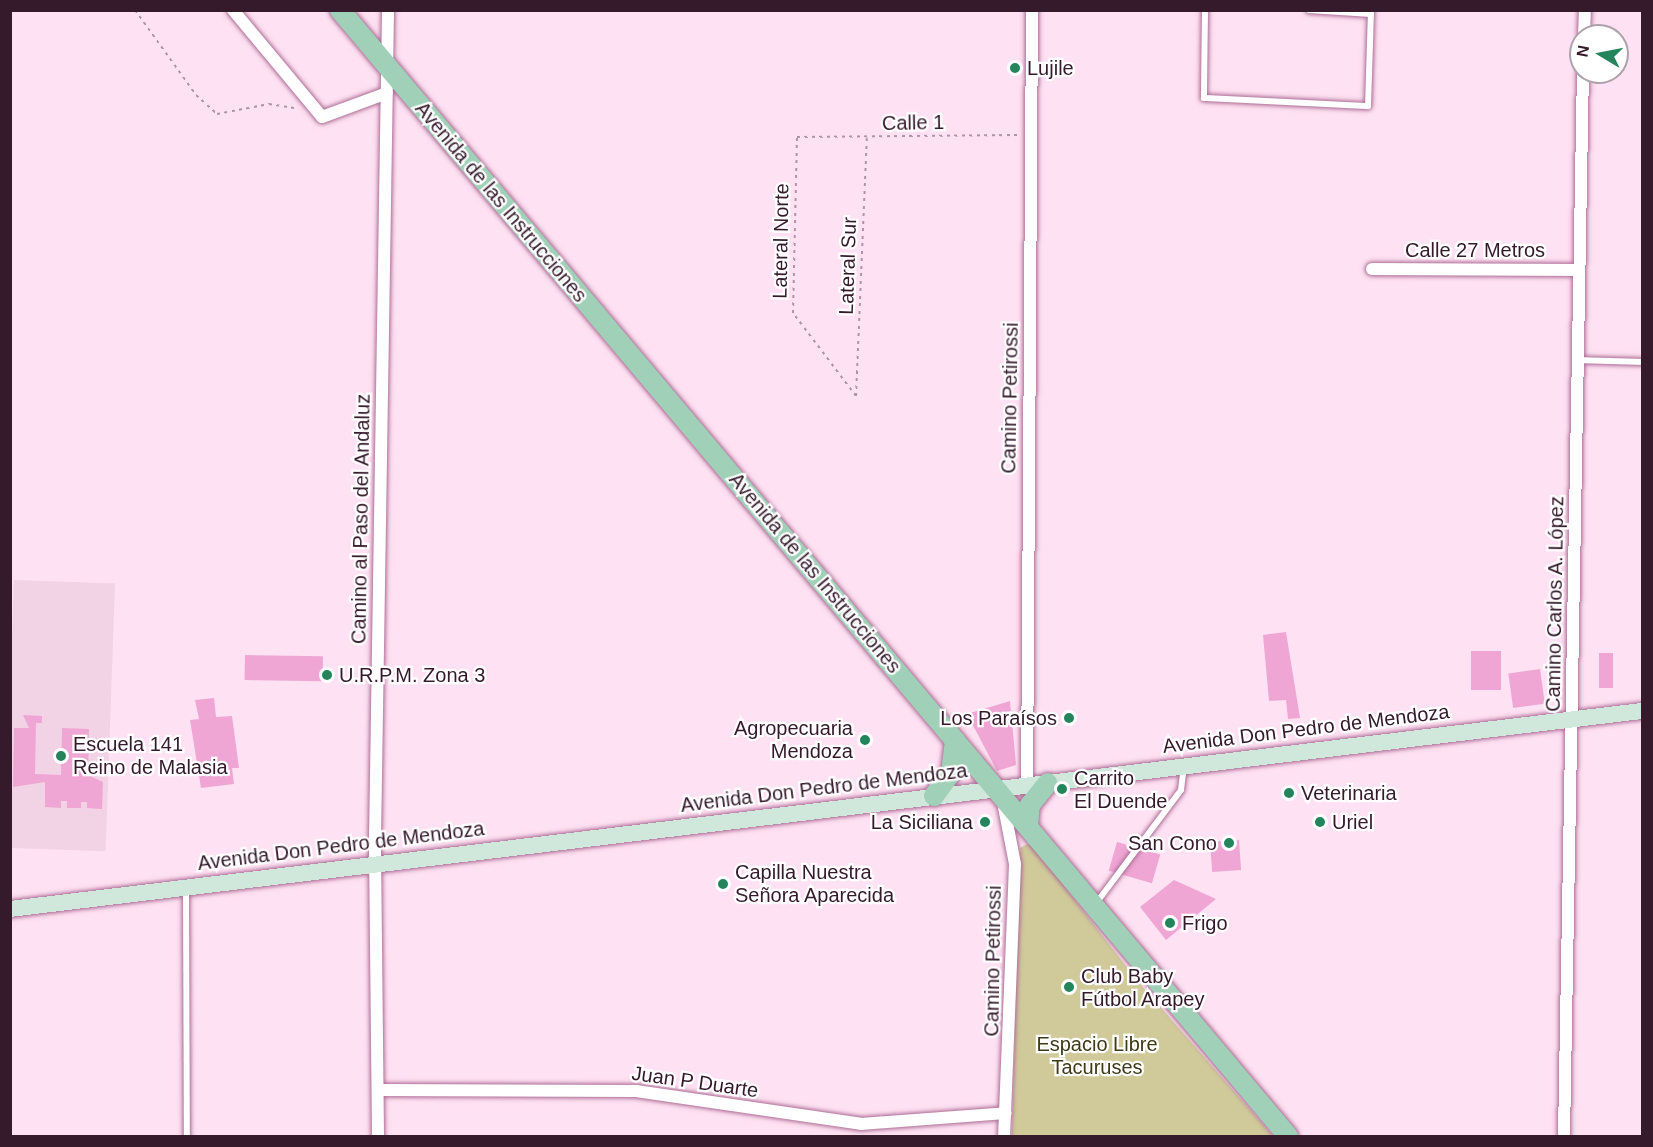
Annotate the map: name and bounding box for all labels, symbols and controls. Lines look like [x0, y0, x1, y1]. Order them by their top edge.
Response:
north arrow [1569, 24, 1629, 84]
text: N [1573, 44, 1592, 58]
place label: Lujile [1027, 56, 1074, 80]
marker: Lujile [1008, 61, 1022, 75]
street label: Avenida de las Instrucciones [410, 97, 592, 307]
street label: Calle 1 [882, 110, 944, 136]
street label: Lateral Norte [768, 183, 794, 299]
street label: Lateral Sur [834, 217, 862, 315]
street label: Calle 27 Metros [1405, 238, 1545, 262]
street label: Camino Petirossi [997, 322, 1023, 474]
street label: Camino al Paso del Andaluz [347, 393, 375, 645]
street label: Avenida de las Instrucciones [724, 468, 906, 678]
street label: Camino Carlos A. López [1541, 495, 1569, 713]
place label: U.R.P.M. Zona 3 [339, 663, 485, 687]
marker: U.R.P.M. Zona 3 [320, 668, 334, 682]
street label: Avenida Don Pedro de Mendoza [1161, 699, 1451, 759]
place label: Los Paraísos [940, 706, 1057, 730]
marker: Los Paraísos [1062, 711, 1076, 725]
place label: Agropecuaria Mendoza [734, 716, 853, 763]
place label: Escuela 141 Reino de Malasia [73, 732, 228, 779]
marker: Agropecuaria Mendoza [858, 733, 872, 747]
marker: Escuela 141 Reino de Malasia [54, 749, 68, 763]
street label: Avenida Don Pedro de Mendoza [679, 758, 969, 818]
place label: Carrito El Duende [1074, 766, 1167, 813]
place label: Veterinaria [1301, 781, 1397, 805]
marker: Carrito El Duende [1055, 782, 1069, 796]
marker: Veterinaria [1282, 786, 1296, 800]
place label: La Siciliana [871, 810, 973, 834]
place label: Uriel [1332, 810, 1373, 834]
marker: La Siciliana [978, 815, 992, 829]
marker: Uriel [1313, 815, 1327, 829]
street label: Avenida Don Pedro de Mendoza [196, 816, 486, 876]
place label: San Cono [1128, 831, 1217, 855]
marker: San Cono [1222, 836, 1236, 850]
place label: Capilla Nuestra Señora Aparecida [735, 861, 895, 908]
marker: Capilla Nuestra Señora Aparecida [716, 877, 730, 891]
street label: Camino Petirossi [980, 885, 1006, 1037]
place label: Frigo [1182, 911, 1228, 935]
marker: Frigo [1163, 916, 1177, 930]
place label: Club Baby Fútbol Arapey [1081, 964, 1206, 1011]
marker: Club Baby Fútbol Arapey [1062, 980, 1076, 994]
park label: Espacio Libre Tacuruses [1036, 1032, 1158, 1079]
street label: Juan P Duarte [630, 1061, 760, 1103]

